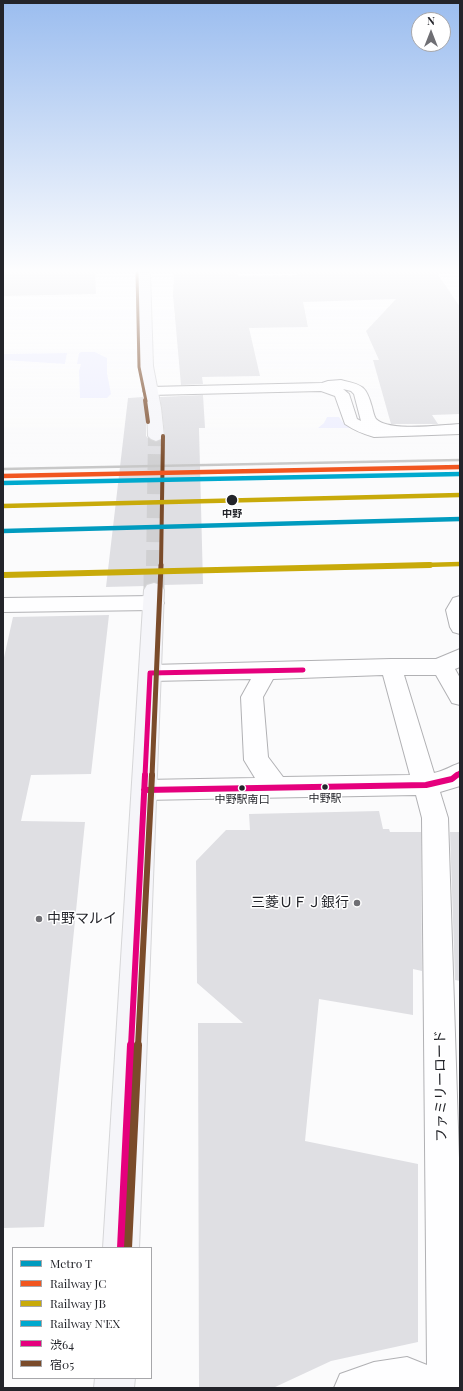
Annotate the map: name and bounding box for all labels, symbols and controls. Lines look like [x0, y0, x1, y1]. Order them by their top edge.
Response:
north arrow [411, 12, 451, 52]
text: N [427, 13, 435, 28]
marker: 中野 [225, 493, 239, 507]
place label: 中野 [222, 508, 242, 520]
marker: 中野駅 [320, 782, 330, 792]
marker: 中野駅南口 [237, 783, 247, 793]
place label: 中野駅 [309, 792, 341, 806]
place label: 中野駅南口 [215, 793, 269, 807]
place label: 三菱ＵＦＪ銀行 [251, 895, 349, 911]
marker: 三菱ＵＦＪ銀行 [352, 898, 362, 908]
place label: 中野マルイ [47, 911, 117, 927]
marker: 中野マルイ [34, 914, 44, 924]
street label: ファミリーロード [432, 1030, 450, 1142]
legend [12, 1247, 152, 1379]
text: Metro T [50, 1255, 92, 1271]
text: Railway JC [50, 1275, 107, 1291]
text: Railway JB [50, 1295, 106, 1311]
text: Railway N'EX [50, 1315, 120, 1331]
text: 渋64 [50, 1336, 74, 1352]
text: 宿05 [50, 1356, 74, 1372]

